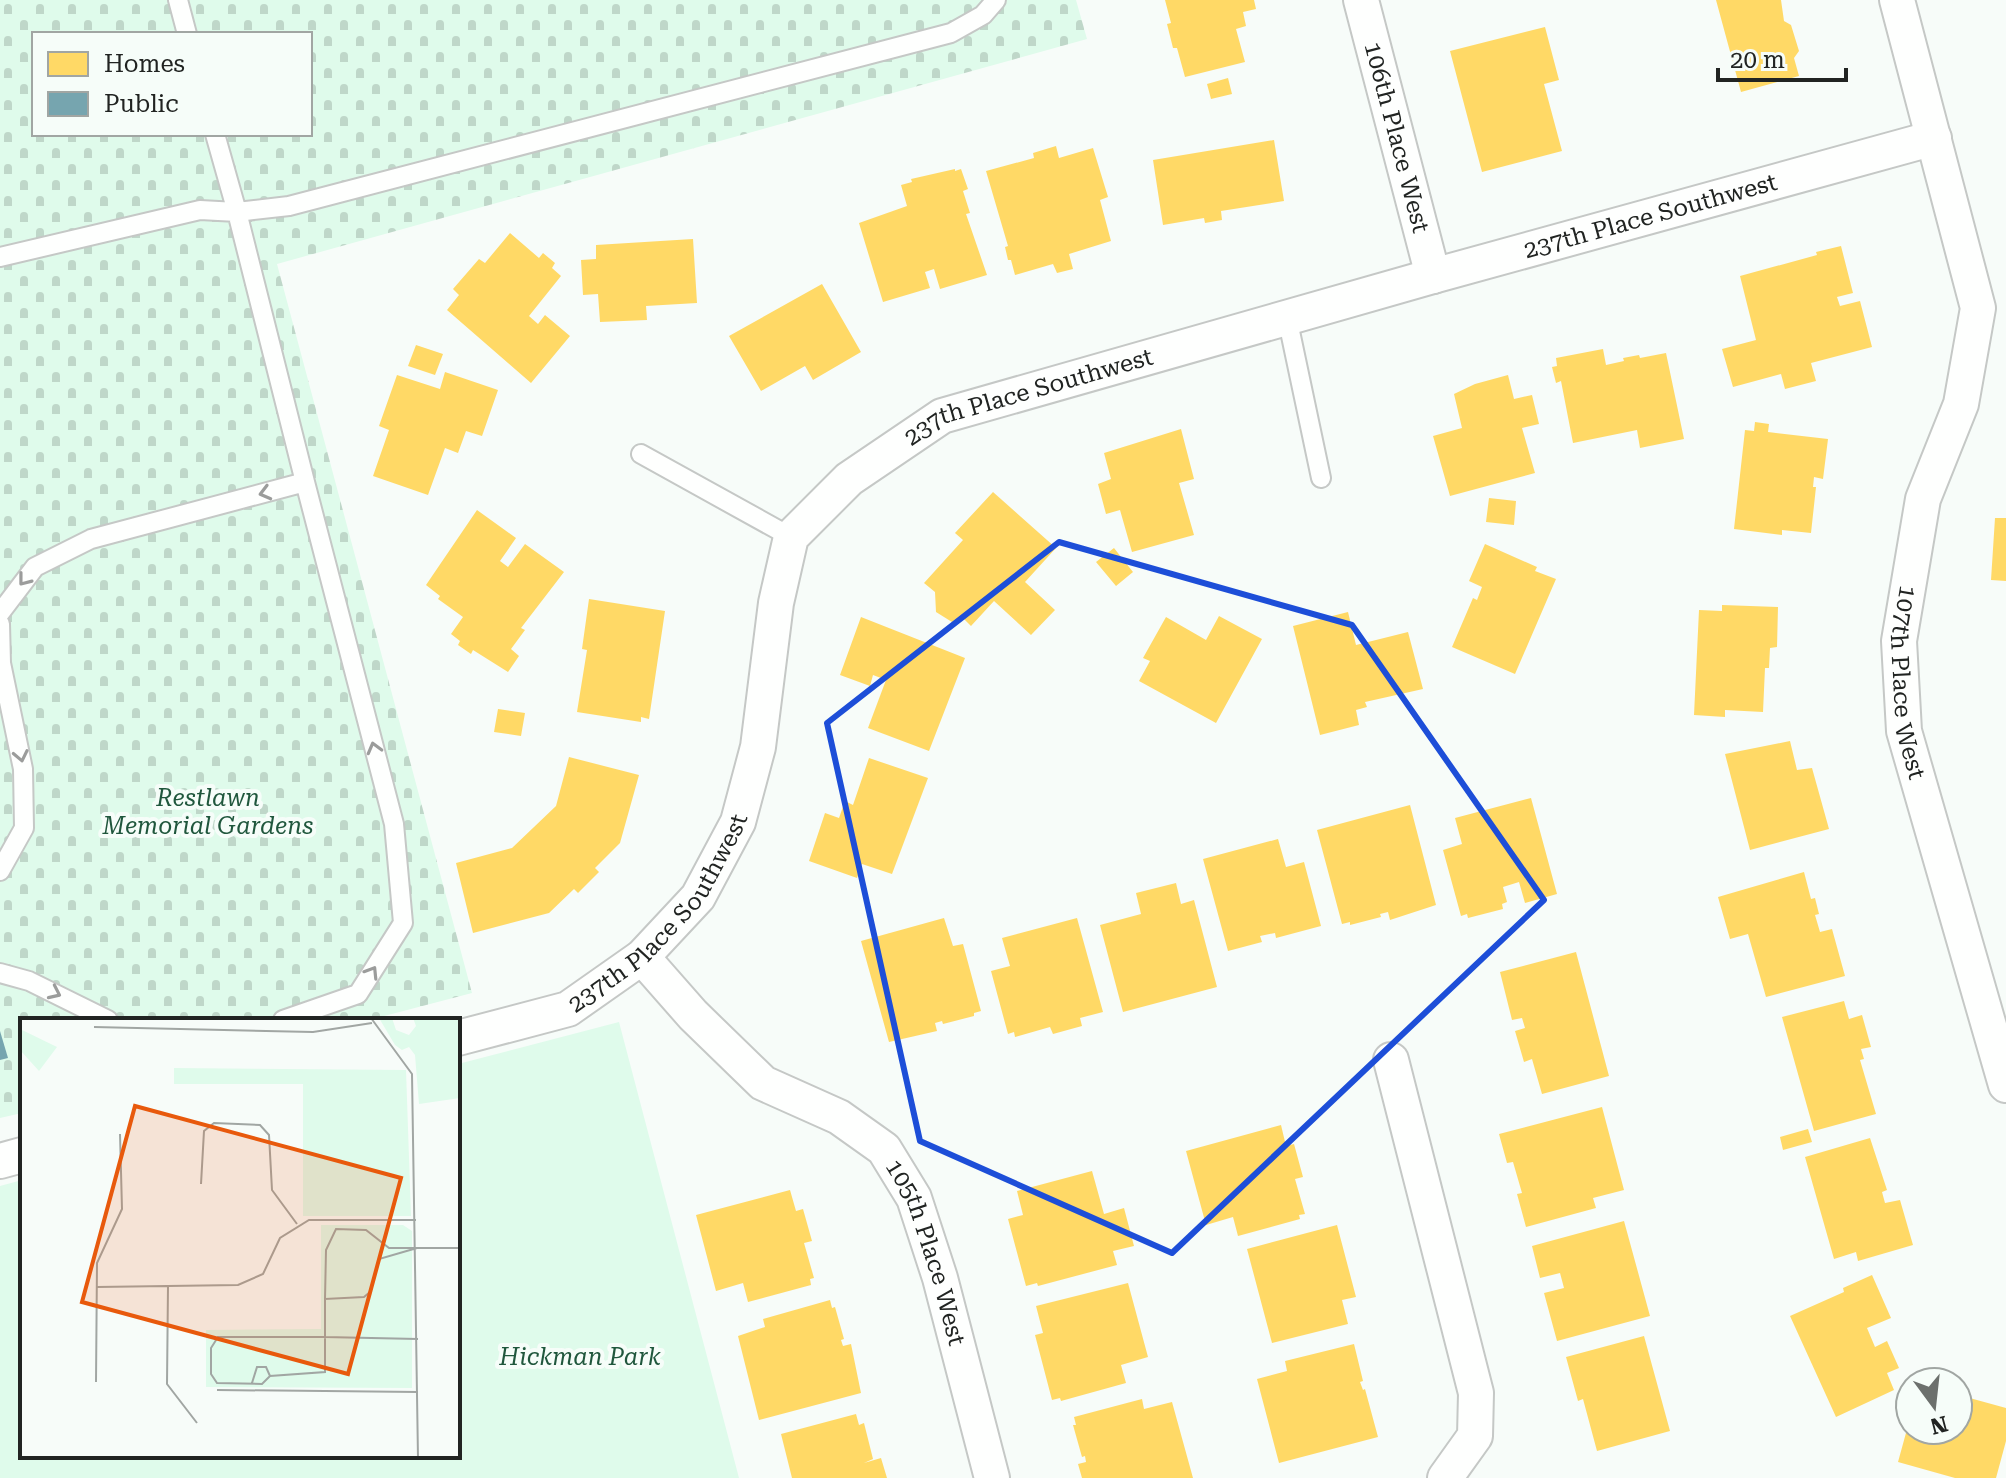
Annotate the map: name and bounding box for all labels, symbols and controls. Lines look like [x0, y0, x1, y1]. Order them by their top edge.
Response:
legend [32, 32, 312, 136]
scale bar [1718, 32, 1846, 82]
street label: 106th Place West [1359, 39, 1435, 236]
text: 20 m [1730, 46, 1785, 74]
text: Homes [104, 50, 185, 78]
text: Public [104, 90, 179, 118]
street label: 237th Place Southwest [1521, 168, 1780, 264]
street label: 237th Place Southwest [899, 343, 1156, 452]
one-way arrow [258, 483, 272, 500]
one-way arrow [19, 571, 34, 585]
street label: 107th Place West [1885, 583, 1931, 783]
one-way arrow [366, 742, 383, 756]
one-way arrow [11, 749, 28, 762]
park label: Restlawn Memorial Gardens [101, 784, 314, 840]
street label: 237th Place Southwest [563, 811, 753, 1018]
one-way arrow [363, 966, 378, 981]
one-way arrow [47, 983, 62, 999]
inset map [20, 1018, 460, 1458]
street label: 105th Place West [880, 1154, 971, 1348]
park label: Hickman Park [498, 1343, 661, 1371]
north arrow [1894, 1366, 1974, 1446]
text: N [1928, 1411, 1950, 1439]

